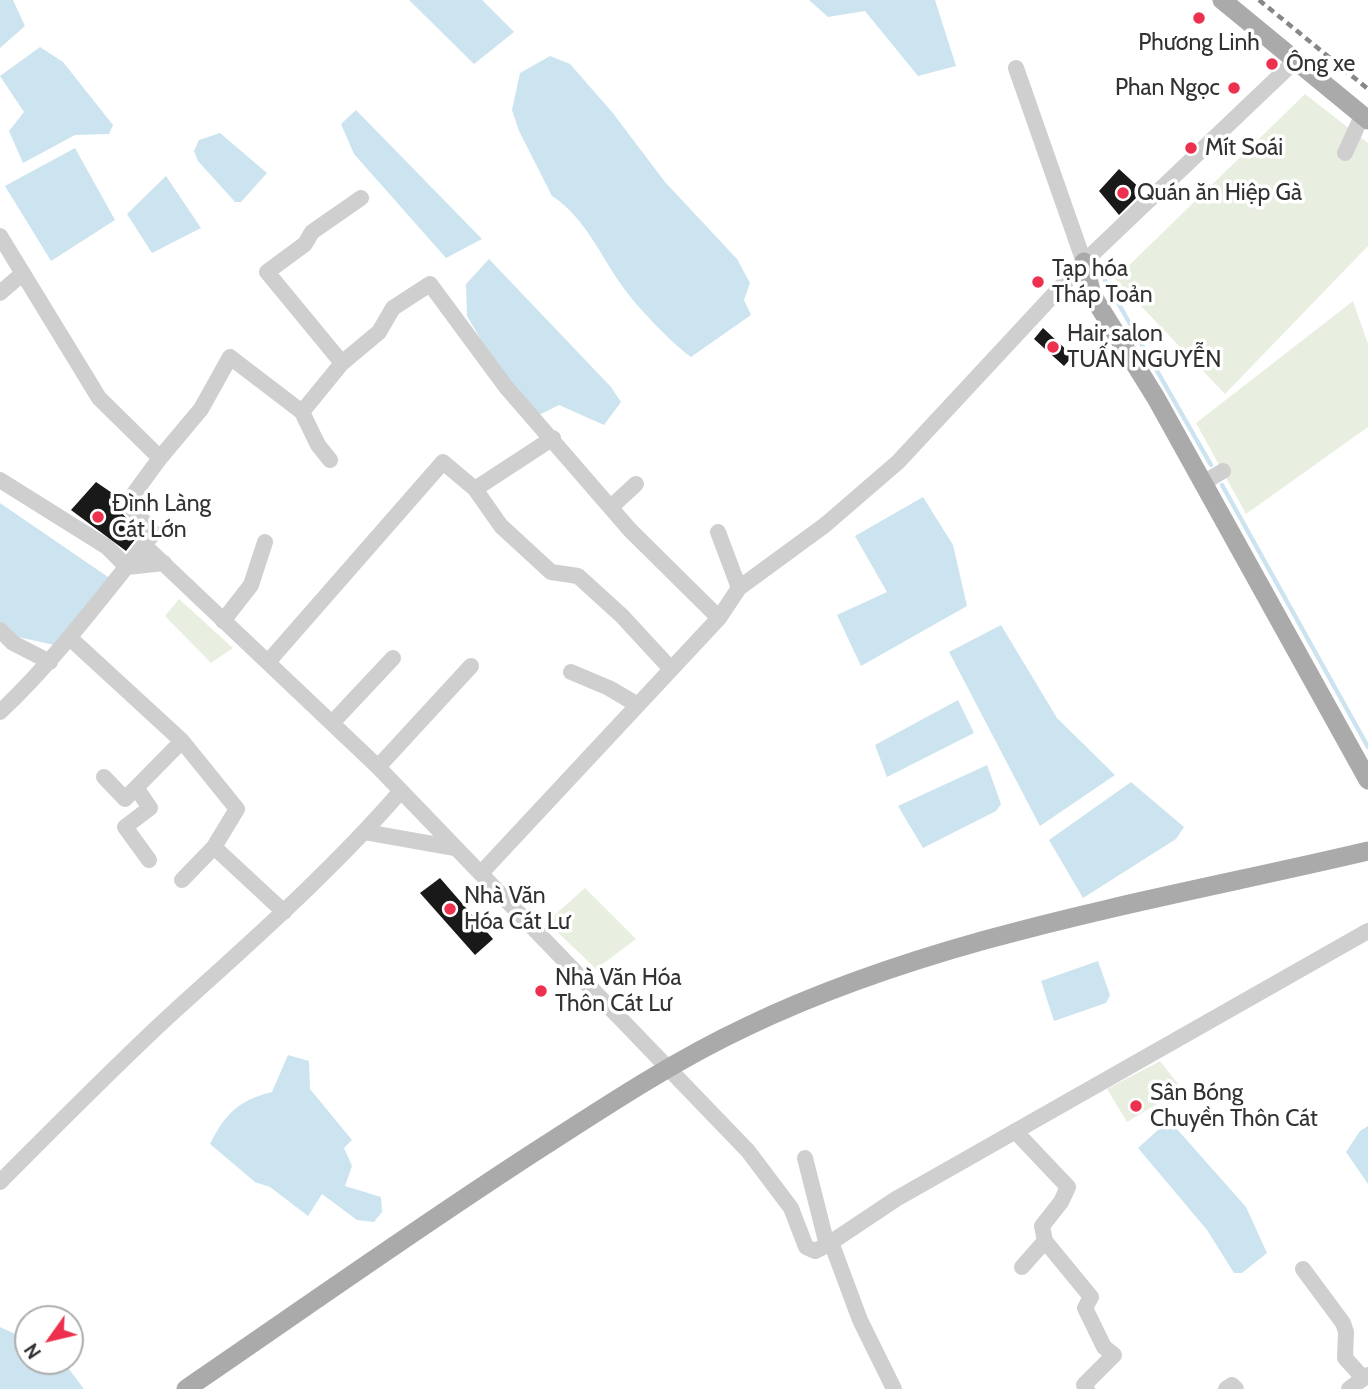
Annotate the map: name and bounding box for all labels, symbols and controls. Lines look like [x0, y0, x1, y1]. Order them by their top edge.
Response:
marker: Phương Linh [1191, 10, 1207, 26]
place label: Phương Linh [1138, 29, 1260, 57]
place label: Ông xe [1286, 50, 1355, 78]
marker: Ông xe [1264, 56, 1280, 72]
place label: Phan Ngọc [1115, 74, 1220, 102]
marker: Phan Ngọc [1226, 80, 1242, 96]
place label: Mít Soái [1205, 134, 1283, 162]
marker: Mít Soái [1183, 140, 1199, 156]
place label: Quán ăn Hiệp Gà [1137, 179, 1302, 207]
marker: Quán ăn Hiệp Gà [1115, 185, 1131, 201]
place label: Tạp hóa Tháp Toản [1052, 255, 1153, 309]
marker: Tạp hóa Tháp Toản [1030, 274, 1046, 290]
place label: Hair salon TUẤN NGUYỄN [1067, 320, 1221, 374]
marker: Hair salon TUẤN NGUYỄN [1045, 339, 1061, 355]
place label: Đình Làng Cát Lớn [112, 490, 211, 544]
marker: Đình Làng Cát Lớn [90, 509, 106, 525]
place label: Nhà Văn Hóa Cát Lư [464, 882, 570, 936]
marker: Nhà Văn Hóa Cát Lư [442, 901, 458, 917]
place label: Nhà Văn Hóa Thôn Cát Lư [555, 964, 681, 1018]
marker: Nhà Văn Hóa Thôn Cát Lư [533, 983, 549, 999]
place label: Sân Bóng Chuyền Thôn Cát [1150, 1079, 1318, 1133]
marker: Sân Bóng Chuyền Thôn Cát [1128, 1098, 1144, 1114]
north arrow [14, 1305, 84, 1375]
text: N [20, 1339, 46, 1363]

